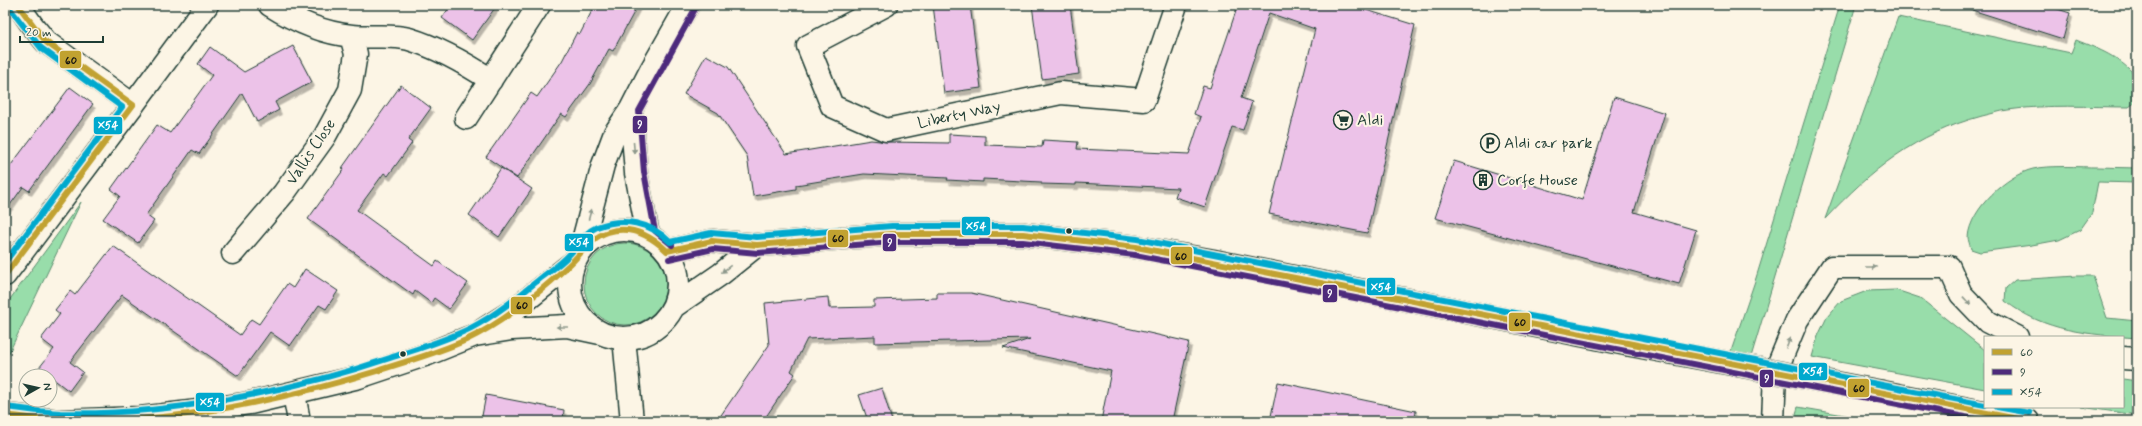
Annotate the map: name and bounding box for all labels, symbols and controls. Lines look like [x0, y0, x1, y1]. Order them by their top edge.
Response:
scale bar [20, 18, 103, 44]
text: 20 m [26, 25, 52, 41]
line badge: 60 [59, 50, 82, 69]
text: 60 [65, 54, 77, 68]
street label: Liberty Way [916, 96, 1002, 134]
supermarket icon: Aldi [1332, 109, 1354, 131]
place label: Aldi [1357, 110, 1383, 131]
street label: Vallis Close [281, 115, 341, 189]
line badge: 9 [632, 115, 648, 134]
line badge: X54 [93, 116, 123, 135]
text: 9 [637, 118, 643, 132]
text: X54 [98, 119, 118, 133]
parking icon: Aldi car park [1479, 132, 1501, 154]
place label: Aldi car park [1504, 133, 1592, 154]
one-way arrow [631, 142, 637, 154]
building icon: Corfe House [1472, 169, 1494, 191]
place label: Corfe House [1497, 170, 1578, 191]
one-way arrow [588, 208, 594, 220]
line badge: X54 [961, 216, 991, 236]
text: X54 [966, 220, 986, 234]
unlabelled marker [1064, 226, 1074, 236]
line badge: 60 [827, 229, 849, 248]
text: 60 [832, 232, 844, 246]
line badge: X54 [564, 233, 594, 252]
line badge: 9 [882, 233, 897, 252]
text: X54 [569, 236, 589, 250]
text: 9 [887, 236, 893, 250]
line badge: 60 [1170, 246, 1193, 265]
text: 60 [1175, 250, 1187, 264]
one-way arrow [1865, 264, 1878, 270]
one-way arrow [721, 265, 732, 274]
line badge: X54 [1366, 277, 1396, 296]
text: X54 [1371, 281, 1391, 295]
line badge: 9 [1322, 284, 1338, 303]
text: 9 [1327, 287, 1333, 301]
line badge: 60 [510, 296, 533, 315]
one-way arrow [1963, 296, 1972, 306]
text: 60 [516, 299, 528, 313]
line badge: 60 [1508, 312, 1531, 332]
text: 60 [1514, 316, 1526, 330]
one-way arrow [555, 324, 568, 330]
one-way arrow [1785, 336, 1791, 348]
legend [1984, 336, 2124, 408]
text: 60 [2020, 345, 2033, 361]
unlabelled marker [398, 349, 408, 359]
line badge: X54 [1798, 362, 1828, 381]
text: X54 [1803, 365, 1823, 379]
text: 9 [2020, 365, 2026, 381]
north arrow [18, 368, 58, 408]
line badge: 9 [1759, 369, 1774, 388]
text: 9 [1764, 372, 1770, 386]
line badge: 60 [1847, 378, 1870, 398]
text: N [39, 382, 54, 391]
text: 60 [1853, 382, 1865, 396]
text: X54 [2020, 385, 2042, 401]
line badge: X54 [195, 392, 225, 412]
text: X54 [200, 396, 220, 410]

